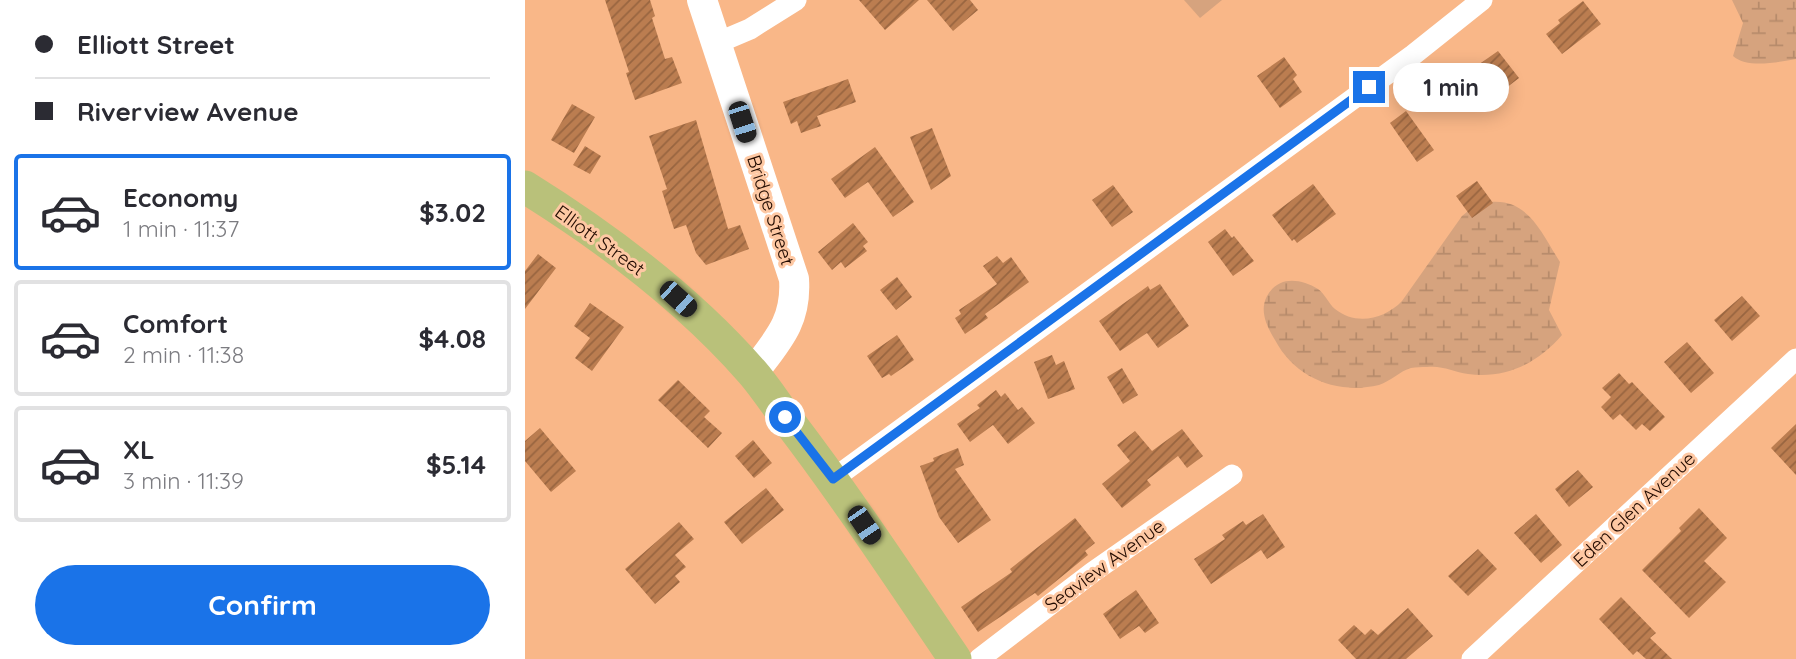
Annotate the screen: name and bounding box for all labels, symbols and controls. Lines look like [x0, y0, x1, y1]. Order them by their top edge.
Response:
text: Elliott Street [77, 28, 235, 61]
callout: 1 min [1393, 62, 1509, 112]
route end [1353, 71, 1385, 103]
text: 1 min [1423, 73, 1479, 102]
text: Riverview Avenue [77, 95, 299, 128]
car [726, 99, 759, 145]
street label: Bridge Street [742, 152, 800, 268]
icon: car [39, 181, 102, 244]
text: Economy [123, 181, 238, 214]
text: $3.02 [419, 196, 486, 229]
street label: Elliott Street [550, 199, 650, 281]
text: 1 min · 11:37 [123, 214, 239, 243]
car [656, 277, 701, 321]
icon: car [39, 307, 102, 370]
text: Comfort [123, 307, 228, 340]
text: $4.08 [419, 322, 486, 355]
text: 2 min · 11:38 [123, 340, 244, 369]
route start [769, 401, 801, 433]
icon: car [39, 433, 102, 496]
text: XL [123, 433, 155, 466]
street label: Eden Glen Avenue [1568, 446, 1700, 572]
text: $5.14 [426, 448, 486, 481]
text: 3 min · 11:39 [123, 466, 244, 495]
car [844, 502, 885, 548]
street label: Seaview Avenue [1039, 514, 1169, 616]
button: Confirm [35, 565, 490, 645]

